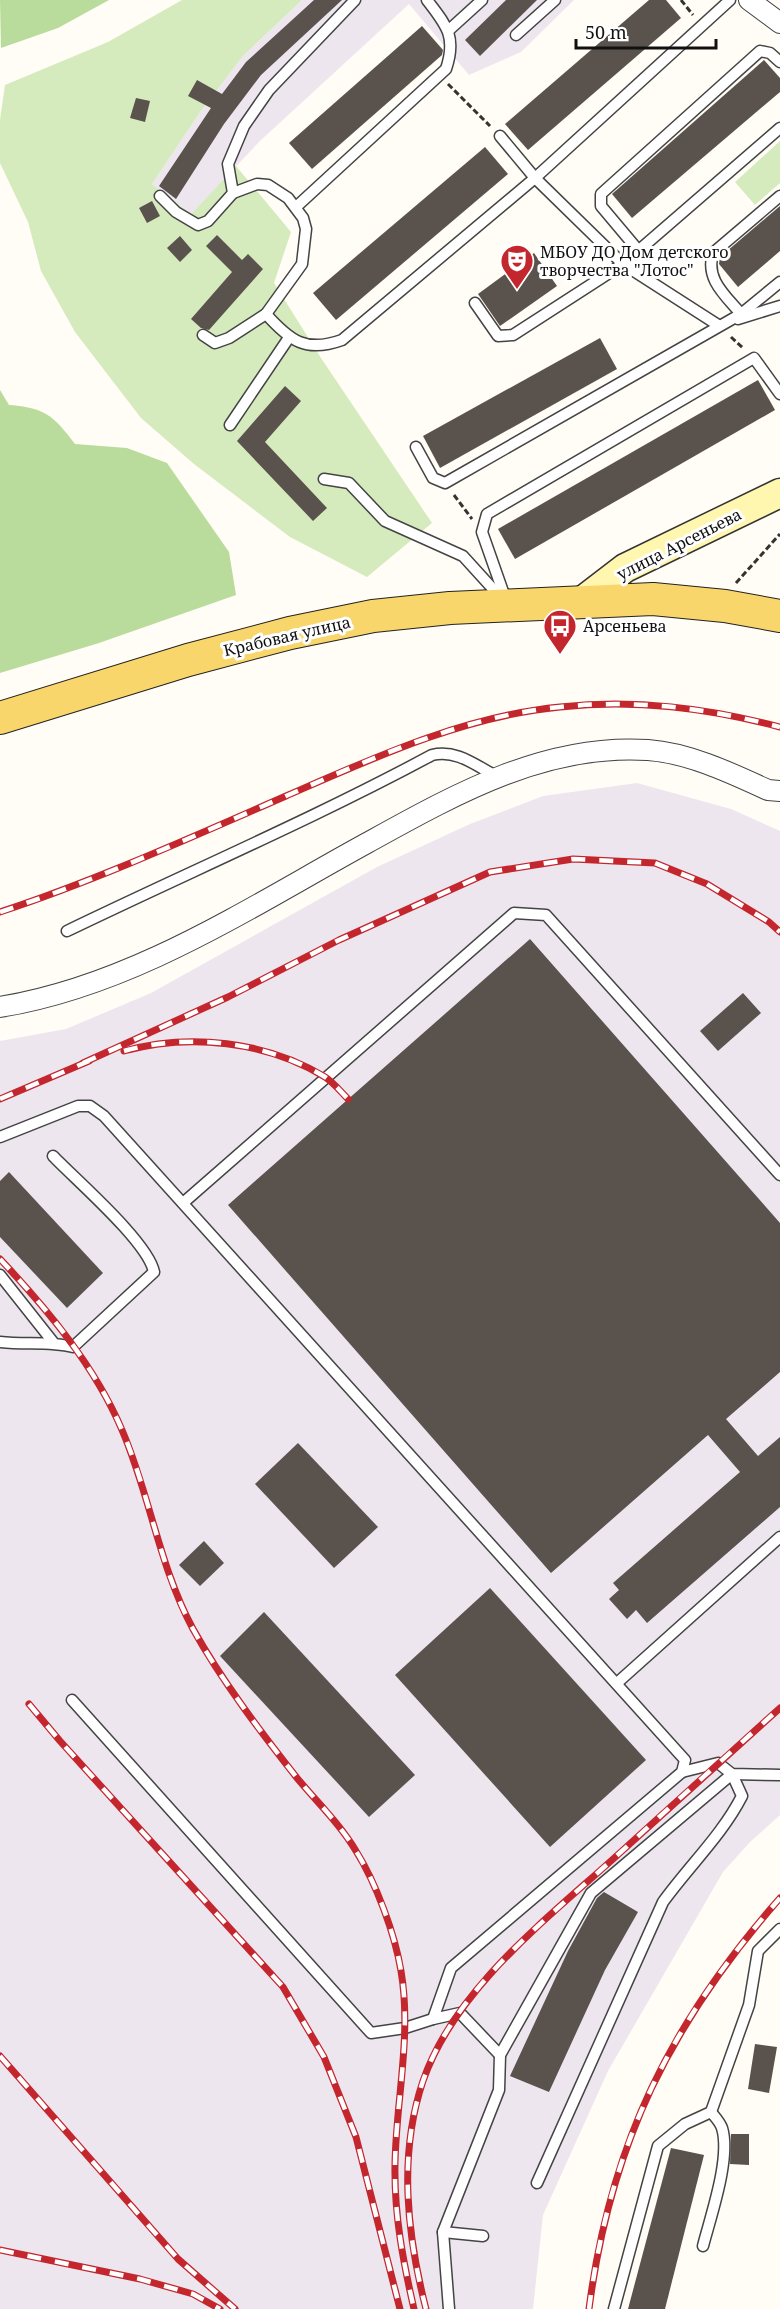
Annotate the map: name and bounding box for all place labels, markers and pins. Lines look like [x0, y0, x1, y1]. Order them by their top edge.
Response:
place label: МБОУ ДО Дом детского творчества "Лотос" [540, 241, 728, 281]
theatre icon: МБОУ ДО Дом детского творчества "Лотос" [499, 243, 535, 290]
bus stop icon: Арсеньева [542, 608, 578, 655]
place label: Арсеньева [583, 615, 667, 637]

